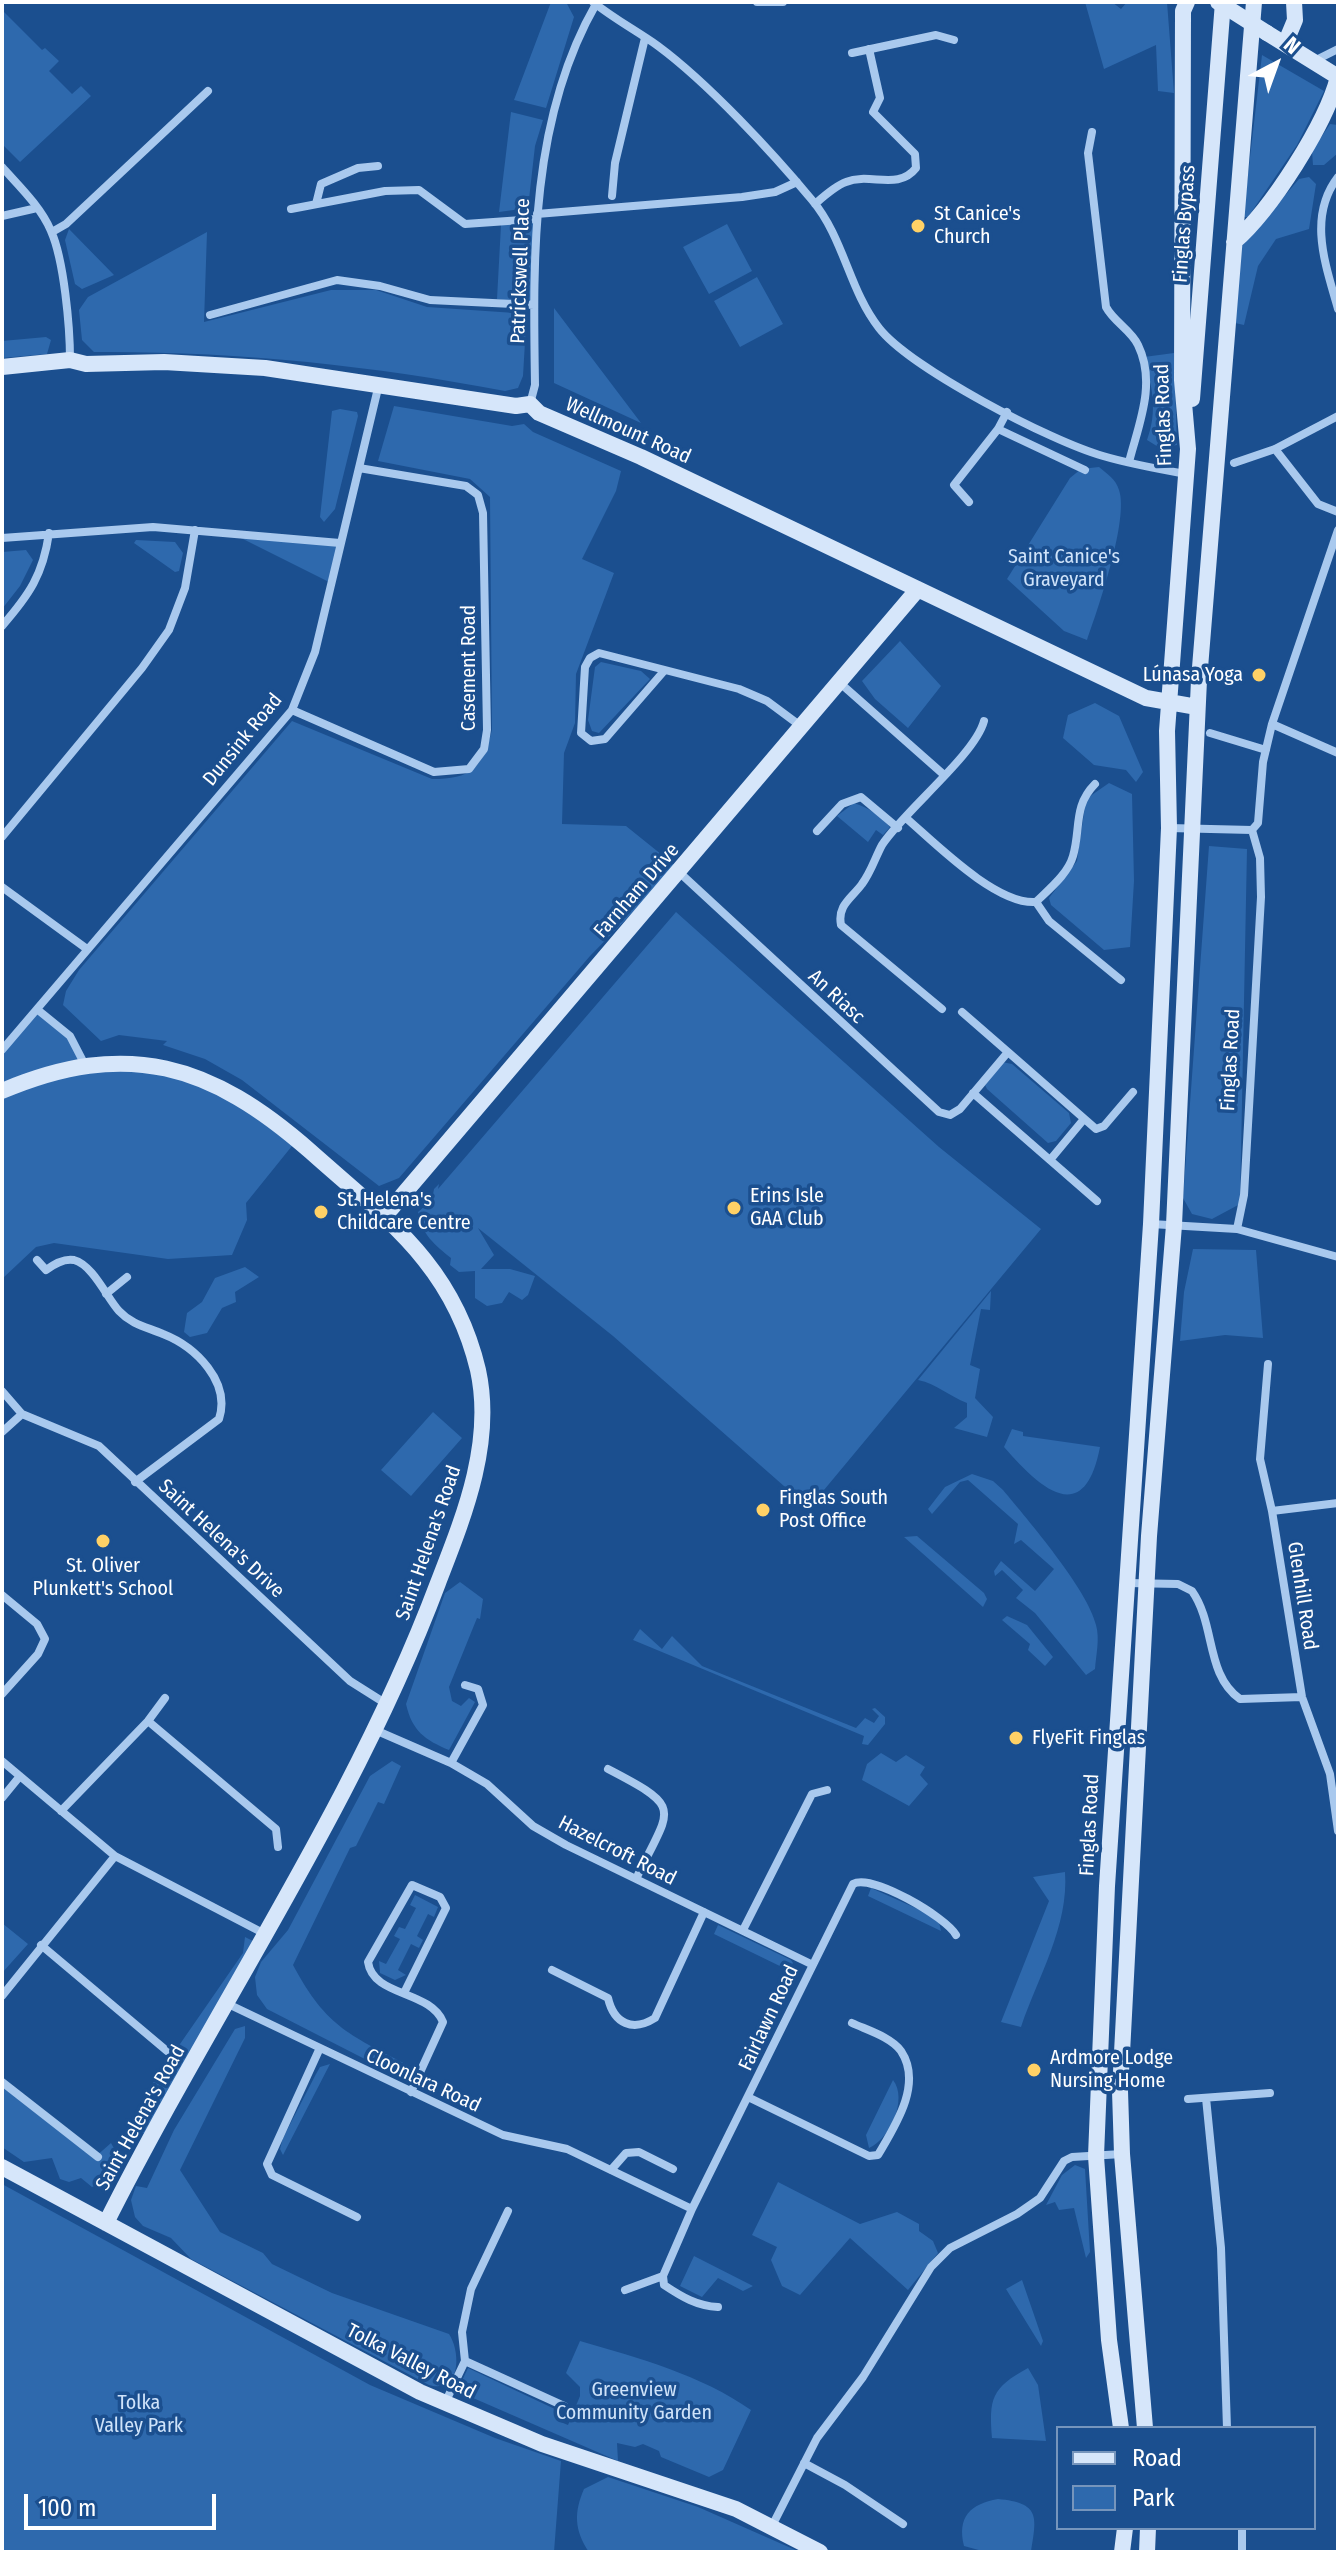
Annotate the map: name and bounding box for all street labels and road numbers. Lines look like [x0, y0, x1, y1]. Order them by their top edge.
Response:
street label: Finglas Bypass [1169, 164, 1201, 284]
street label: Patrickswell Place [506, 198, 536, 344]
street label: Finglas Road [1150, 363, 1178, 467]
street label: Wellmount Road [562, 393, 694, 469]
street label: Casement Road [457, 605, 481, 731]
street label: Dunsink Road [198, 689, 288, 791]
street label: Farnham Drive [589, 839, 685, 943]
street label: An Riasc [803, 965, 869, 1029]
street label: Finglas Road [1216, 1008, 1246, 1112]
street label: Saint Helena's Road [391, 1462, 467, 1624]
street label: Saint Helena's Drive [153, 1475, 289, 1603]
street label: Glenhill Road [1282, 1540, 1322, 1652]
street label: Finglas Road [1075, 1773, 1105, 1877]
street label: Hazelcroft Road [554, 1811, 680, 1891]
street label: Fairlawn Road [734, 1961, 804, 2075]
street label: Saint Helena's Road [91, 2041, 191, 2195]
street label: Cloonlara Road [362, 2044, 484, 2118]
street label: Tolka Valley Road [342, 2319, 480, 2405]

